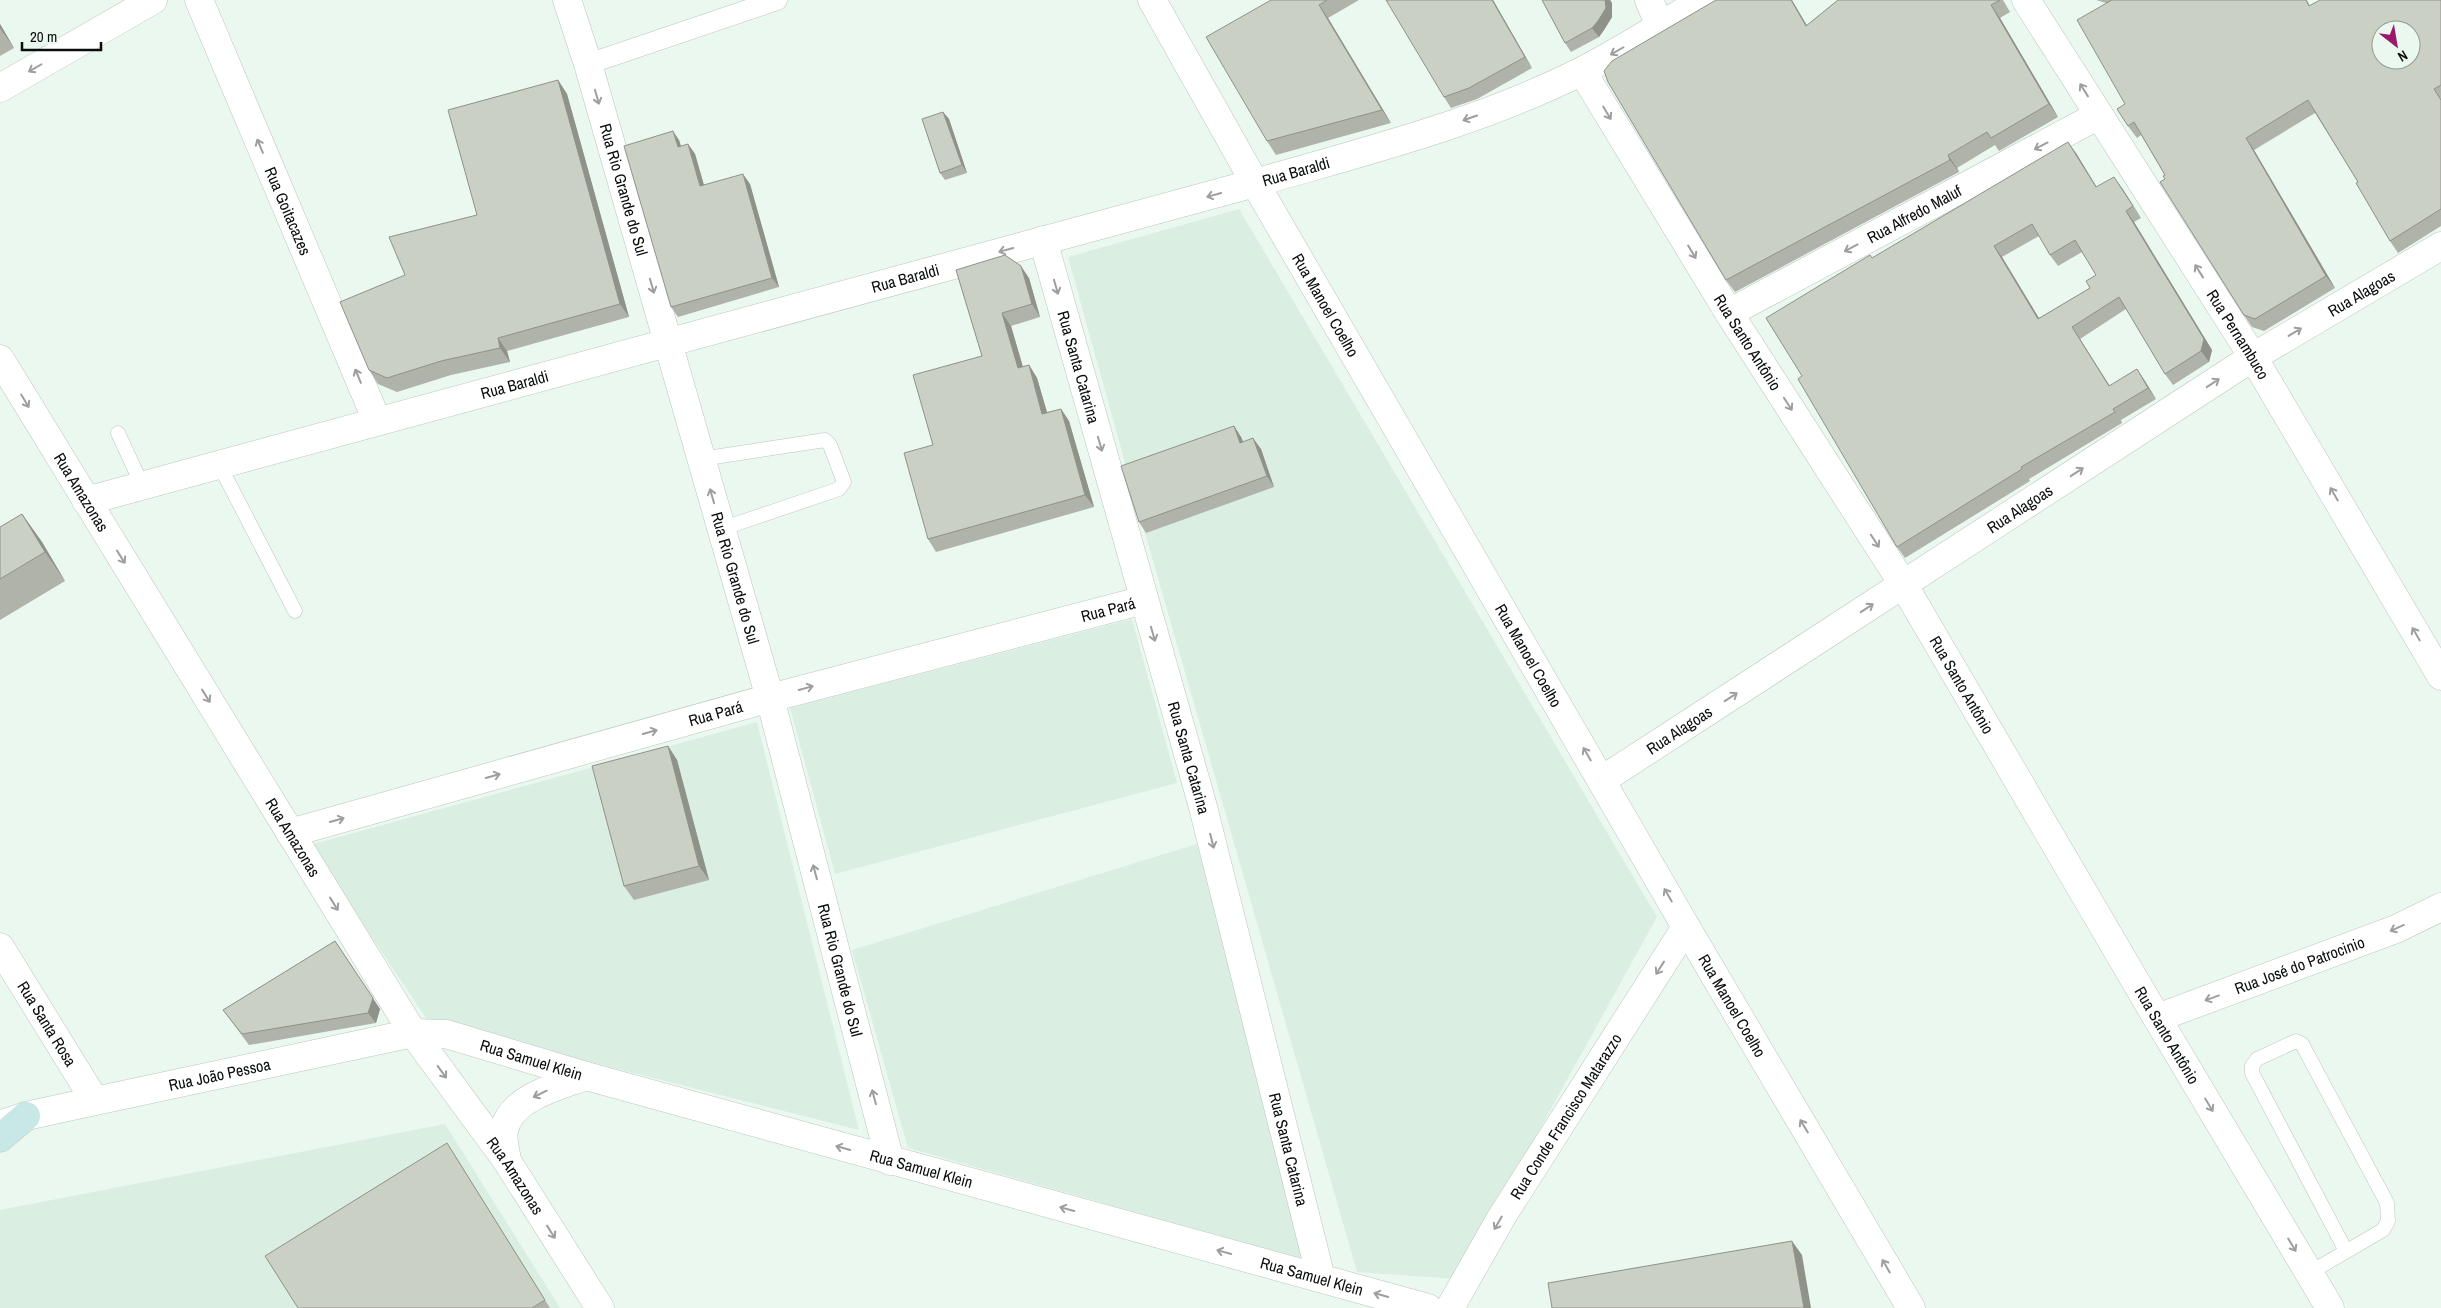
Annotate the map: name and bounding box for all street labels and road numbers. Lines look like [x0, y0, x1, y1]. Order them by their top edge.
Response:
street label: Rua Rio Grande do Sul [595, 121, 653, 258]
street label: Rua Baraldi [1259, 151, 1332, 191]
street label: Rua Goitacazes [260, 163, 317, 259]
street label: Rua Alfredo Maluf [1863, 179, 1966, 248]
street label: Rua Manoel Coelho [1287, 249, 1364, 361]
street label: Rua Baraldi [869, 258, 942, 298]
street label: Rua Alagoas [2324, 265, 2399, 322]
street label: Rua Pernambuco [2202, 285, 2275, 383]
street label: Rua Santo Antônio [1709, 290, 1787, 395]
street label: Rua Santa Catarina [1053, 308, 1105, 427]
street label: Rua Baraldi [478, 365, 551, 404]
street label: Rua Amazonas [49, 448, 114, 536]
street label: Rua Alagoas [1982, 479, 2057, 538]
street label: Rua Rio Grande do Sul [706, 509, 765, 647]
street label: Rua Pará [1078, 592, 1138, 627]
street label: Rua Manoel Coelho [1490, 600, 1567, 711]
street label: Rua Santo Antônio [1925, 632, 1999, 738]
street label: Rua Pará [686, 695, 746, 731]
street label: Rua Santa Catarina [1163, 699, 1216, 817]
street label: Rua Alagoas [1642, 700, 1716, 759]
street label: Rua Amazonas [260, 794, 326, 881]
street label: Rua Rio Grande do Sul [813, 901, 868, 1039]
street label: Rua José do Patrocinio [2231, 931, 2368, 999]
street label: Rua Manoel Coelho [1693, 950, 1771, 1061]
street label: Rua Santa Rosa [13, 977, 82, 1071]
street label: Rua Santo Antônio [2130, 982, 2205, 1088]
street label: Rua Conde Francisco Matarazzo [1505, 1029, 1627, 1203]
street label: Rua Samuel Klein [477, 1034, 585, 1085]
street label: Rua João Pessoa [166, 1053, 273, 1096]
street label: Rua Santa Catarina [1264, 1090, 1314, 1209]
street label: Rua Amazonas [482, 1132, 549, 1219]
street label: Rua Samuel Klein [867, 1144, 975, 1193]
street label: Rua Samuel Klein [1258, 1251, 1366, 1301]

